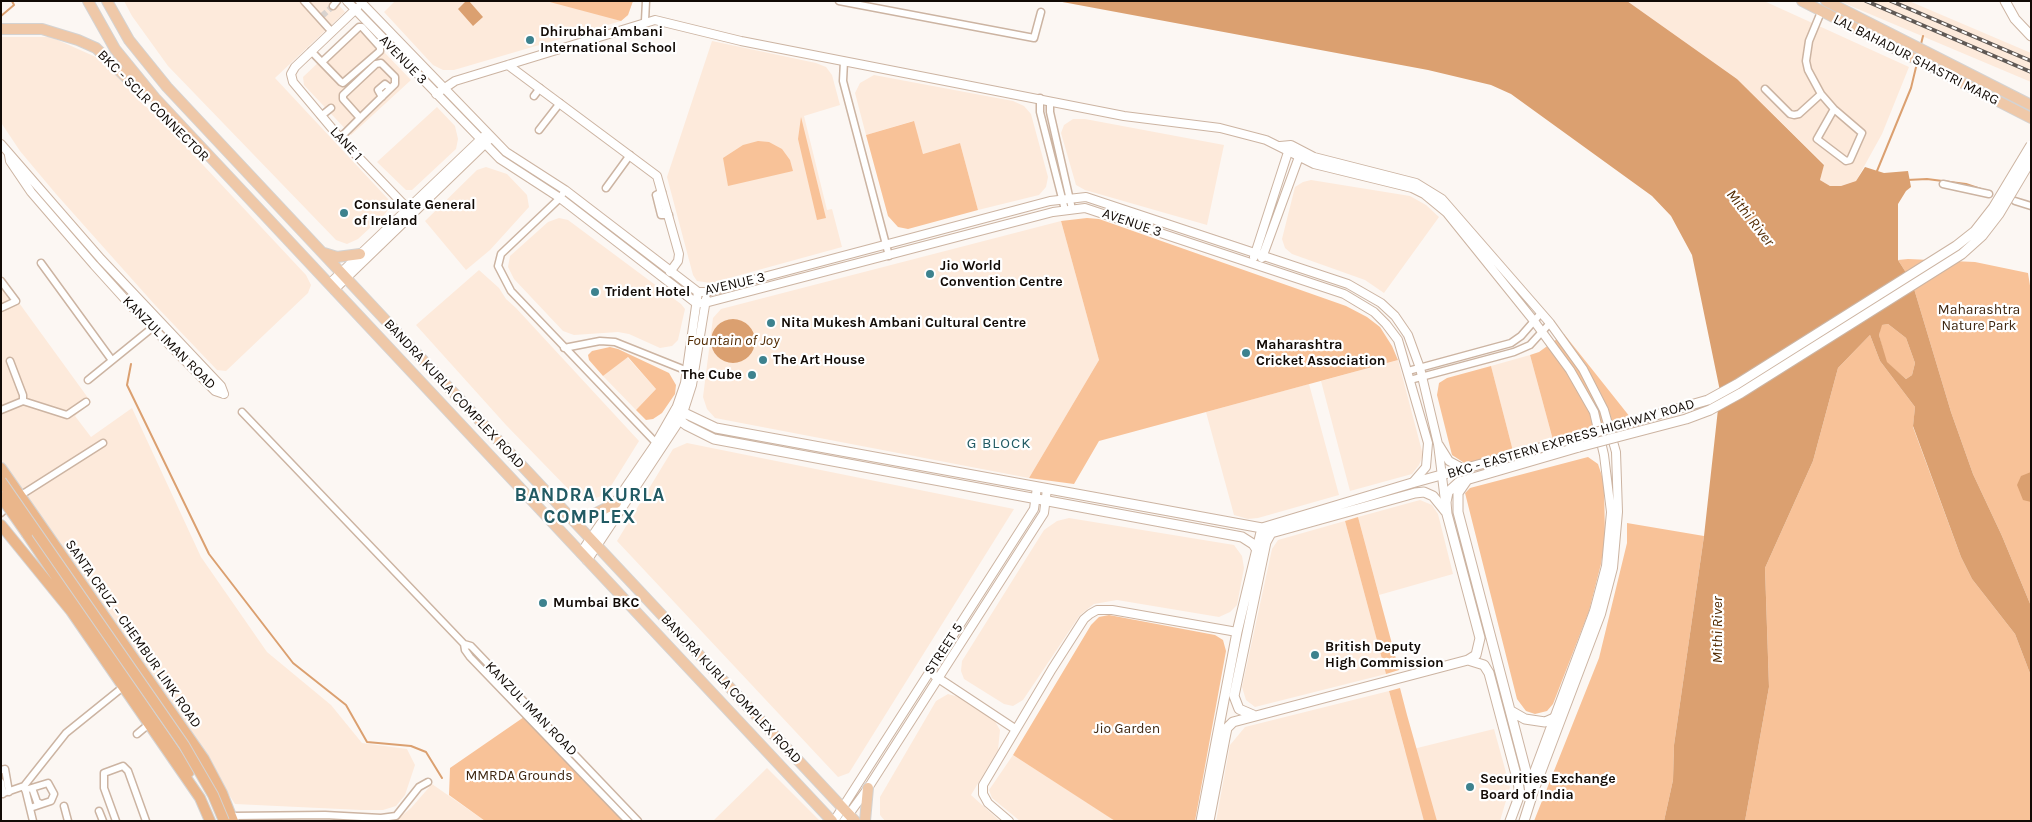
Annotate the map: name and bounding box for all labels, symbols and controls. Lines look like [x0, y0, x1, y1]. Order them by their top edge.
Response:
street label: LAL BAHADUR SHASTRI MARG [1830, 11, 2002, 109]
place label: Dhirubhai Ambani International School [540, 24, 676, 56]
street label: AVENUE 3 [376, 32, 430, 88]
marker: Dhirubhai Ambani International School [524, 34, 536, 46]
street label: BKC - SCLR CONNECTOR [94, 47, 212, 165]
street label: LANE 1 [326, 124, 366, 164]
water label: Mithi River [1722, 186, 1778, 250]
place label: Consulate General of Ireland [354, 197, 476, 230]
street label: AVENUE 3 [1100, 205, 1164, 241]
marker: Consulate General of Ireland [338, 207, 350, 219]
place label: Jio World Convention Centre [940, 258, 1063, 290]
marker: Jio World Convention Centre [924, 268, 936, 280]
street label: AVENUE 3 [703, 269, 767, 299]
place label: Trident Hotel [605, 284, 690, 300]
marker: Trident Hotel [589, 286, 601, 298]
street label: KANZUL IMAN ROAD [119, 293, 219, 393]
park label: Maharashtra Nature Park [1938, 302, 2020, 334]
place label: Nita Mukesh Ambani Cultural Centre [781, 315, 1026, 331]
street label: BANDRA KURLA COMPLEX ROAD [380, 316, 528, 472]
marker: Nita Mukesh Ambani Cultural Centre [765, 317, 777, 329]
water label: Fountain of Joy [687, 332, 779, 350]
place label: Maharashtra Cricket Association [1256, 337, 1386, 370]
marker: Maharashtra Cricket Association [1240, 347, 1252, 359]
place label: The Art House [773, 352, 865, 368]
marker: The Art House [757, 354, 769, 366]
place label: The Cube [681, 367, 742, 383]
marker: The Cube [746, 369, 758, 381]
street label: BKC - EASTERN EXPRESS HIGHWAY ROAD [1445, 396, 1697, 482]
district label: G BLOCK [966, 435, 1032, 453]
district label: BANDRA KURLA COMPLEX [513, 485, 667, 529]
street label: SANTA CRUZ – CHEMBUR LINK ROAD [61, 537, 205, 731]
place label: Mumbai BKC [553, 595, 639, 611]
water label: Mithi River [1709, 596, 1727, 664]
marker: Mumbai BKC [537, 597, 549, 609]
street label: BANDRA KURLA COMPLEX ROAD [657, 611, 805, 767]
street label: STREET 5 [921, 620, 967, 678]
place label: British Deputy High Commission [1325, 639, 1444, 672]
marker: British Deputy High Commission [1309, 649, 1321, 661]
street label: KANZUL IMAN ROAD [482, 658, 580, 760]
park label: Jio Garden [1094, 721, 1160, 737]
park label: MMRDA Grounds [465, 768, 573, 784]
place label: Securities Exchange Board of India [1480, 771, 1616, 804]
marker: Securities Exchange Board of India [1464, 781, 1476, 793]

